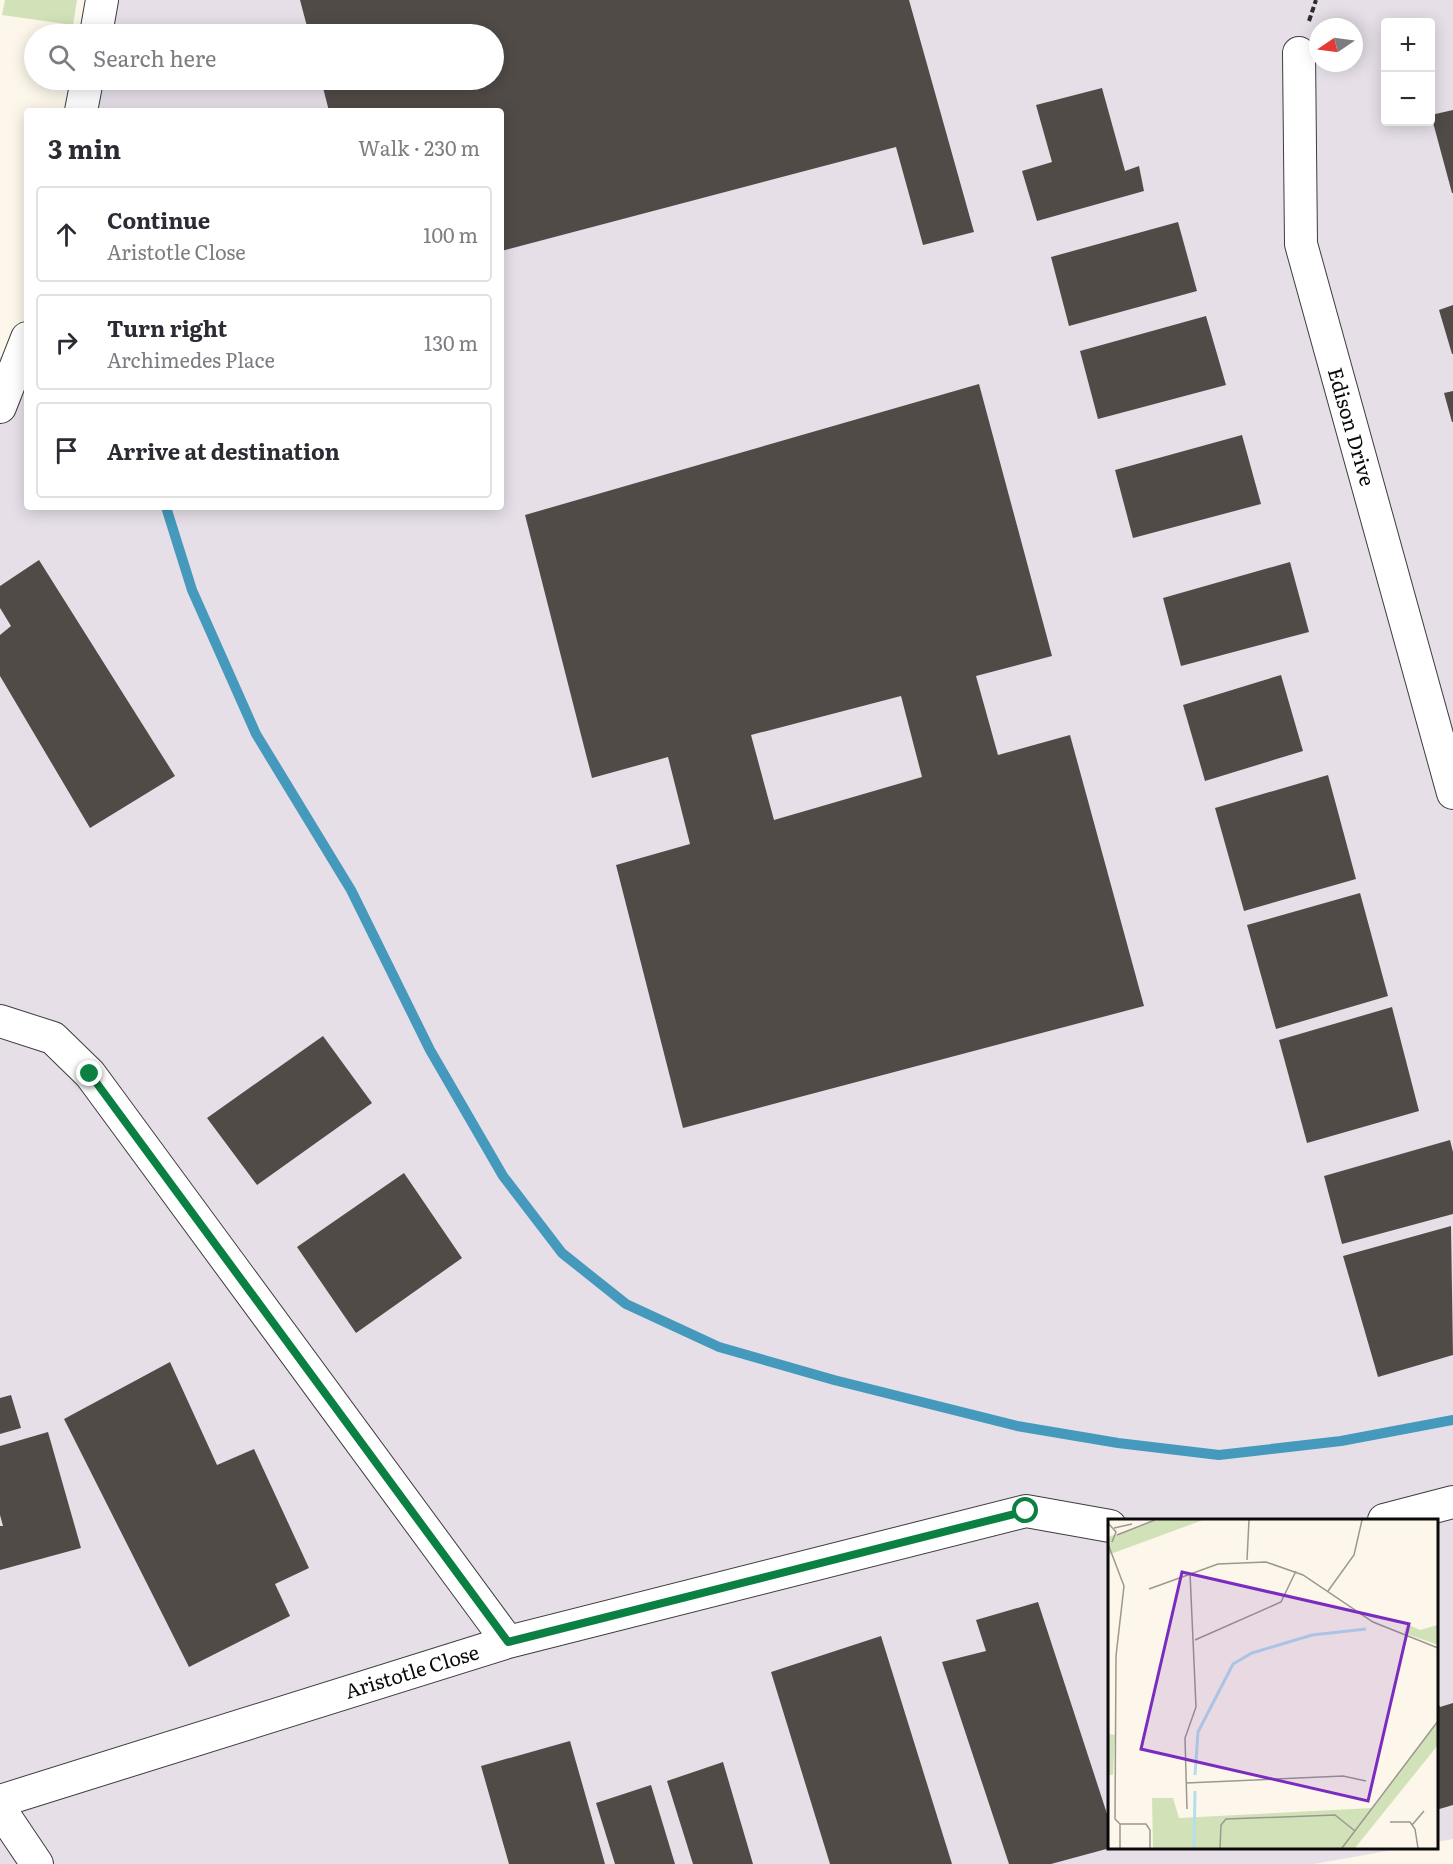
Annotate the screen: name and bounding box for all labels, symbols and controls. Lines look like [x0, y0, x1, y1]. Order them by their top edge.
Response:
north arrow [1309, 18, 1363, 72]
map controls [1381, 18, 1435, 126]
button: + [1381, 18, 1435, 72]
search box [24, 24, 504, 90]
icon: search [45, 41, 78, 74]
text: Search here [93, 41, 216, 74]
button: − [1381, 72, 1435, 126]
text: 3 min [48, 128, 121, 167]
text: Walk · 230 m [358, 132, 480, 162]
text: Continue [107, 203, 210, 236]
icon: ahead [50, 218, 83, 251]
text: 100 m [423, 219, 478, 249]
text: Aristotle Close [107, 236, 246, 266]
text: Turn right [107, 311, 227, 344]
icon: right [50, 326, 83, 359]
text: 130 m [424, 327, 478, 357]
text: Archimedes Place [107, 344, 275, 374]
street label: Edison Drive [1322, 364, 1384, 489]
icon: arrive [50, 434, 83, 467]
text: Arrive at destination [107, 434, 340, 467]
route end [76, 1060, 102, 1086]
route start [1012, 1497, 1038, 1523]
inset map [1108, 1519, 1438, 1849]
street label: Aristotle Close [341, 1635, 482, 1705]

